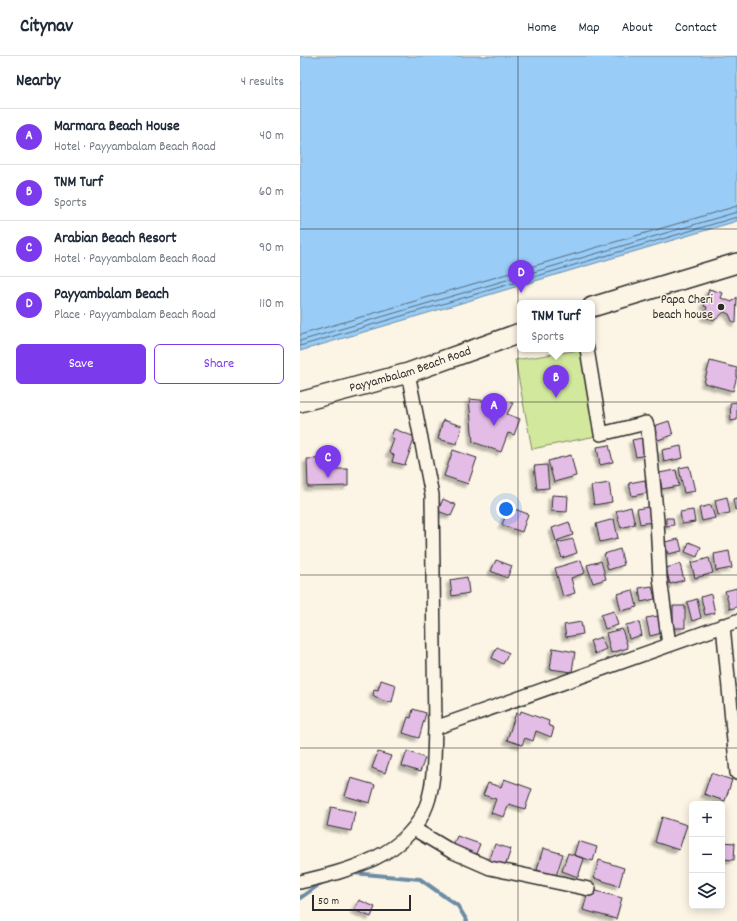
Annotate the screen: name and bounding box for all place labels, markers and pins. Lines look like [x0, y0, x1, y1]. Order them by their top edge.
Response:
pin: D [508, 260, 534, 293]
place label: Papa Cheri beach house [653, 291, 714, 325]
marker: Papa Cheri beach house [716, 302, 726, 312]
pin: B [543, 365, 569, 398]
pin: A [481, 393, 507, 426]
pin: C [315, 445, 341, 478]

